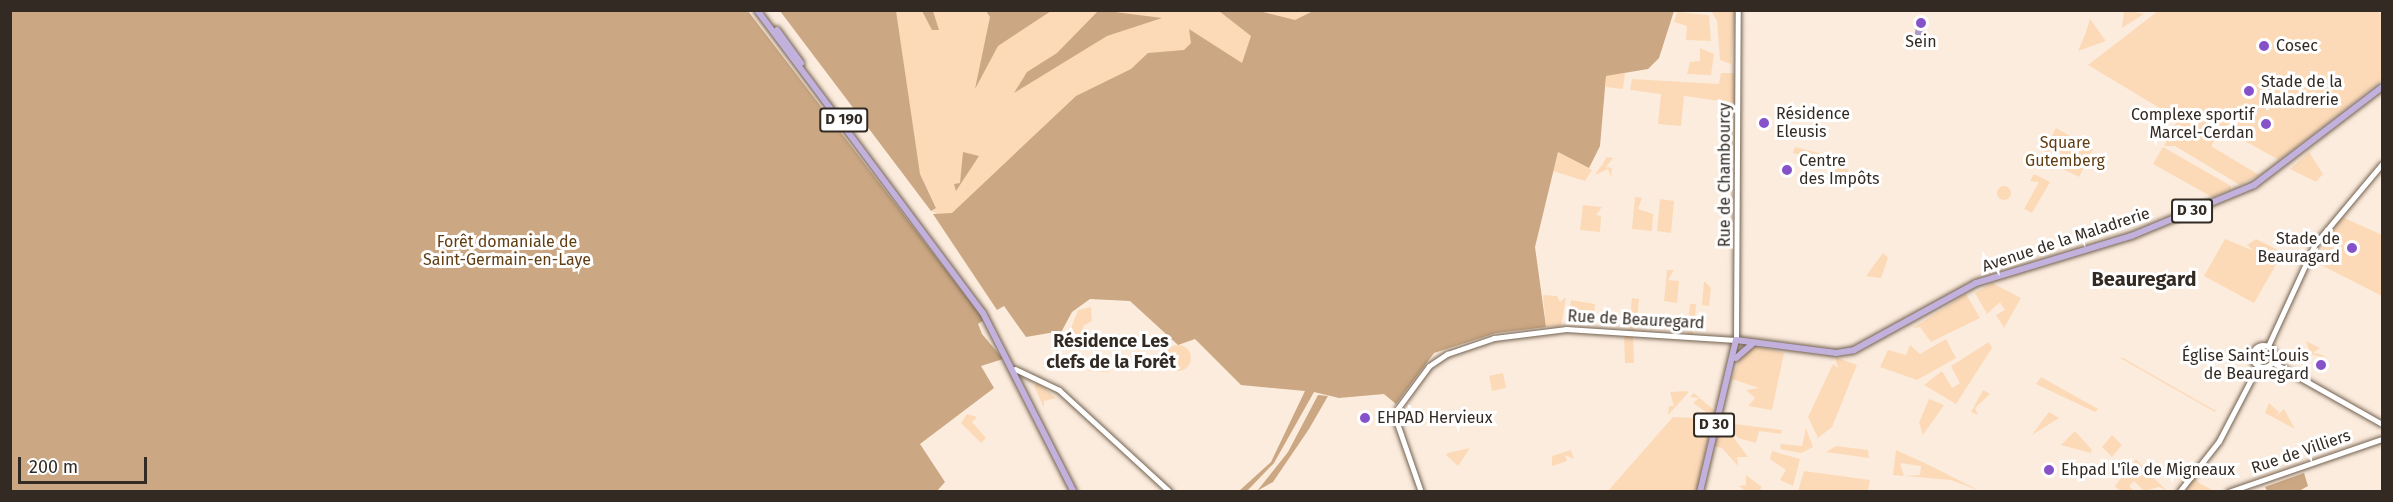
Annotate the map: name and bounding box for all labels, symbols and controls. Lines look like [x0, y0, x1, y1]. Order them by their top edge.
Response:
marker: Sein [1914, 16, 1928, 30]
place label: Sein [1905, 32, 1937, 52]
place label: Cosec [2276, 36, 2318, 56]
marker: Cosec [2257, 39, 2271, 53]
place label: Stade de la Maladrerie [2261, 72, 2342, 110]
marker: Stade de la Maladrerie [2242, 84, 2256, 98]
street label: Rue de Chambourcy [1715, 103, 1735, 247]
place label: Résidence Eleusis [1776, 104, 1850, 142]
place label: Complexe sportif Marcel-Cerdan [2131, 105, 2254, 143]
road number: D 190 [818, 108, 870, 132]
marker: Résidence Eleusis [1757, 116, 1771, 130]
marker: Complexe sportif Marcel-Cerdan [2259, 117, 2273, 131]
park label: Square Gutemberg [2025, 133, 2105, 171]
place label: Centre des Impôts [1799, 151, 1880, 189]
marker: Centre des Impôts [1780, 163, 1794, 177]
road number: D 30 [2171, 199, 2213, 223]
street label: Avenue de la Maladrerie [1980, 204, 2152, 276]
place label: Stade de Beauragard [2258, 229, 2340, 267]
park label: Forêt domaniale de Saint-Germain-en-Laye [423, 232, 591, 270]
marker: Stade de Beauragard [2345, 241, 2359, 255]
district label: Beauregard [2092, 267, 2196, 291]
street label: Rue de Beauregard [1567, 307, 1705, 333]
district label: Résidence Les clefs de la Forêt [1046, 331, 1176, 374]
place label: Église Saint-Louis de Beauregard [2182, 346, 2309, 384]
marker: Église Saint-Louis de Beauregard [2314, 358, 2328, 372]
place label: EHPAD Hervieux [1377, 408, 1492, 428]
marker: EHPAD Hervieux [1358, 411, 1372, 425]
road number: D 30 [1693, 413, 1735, 437]
street label: Rue de Villiers [2249, 426, 2353, 478]
scale bar [21, 445, 150, 483]
text: 200 m [29, 456, 78, 478]
place label: Ehpad L'île de Migneaux [2061, 460, 2235, 480]
marker: Ehpad L'île de Migneaux [2042, 463, 2056, 477]

